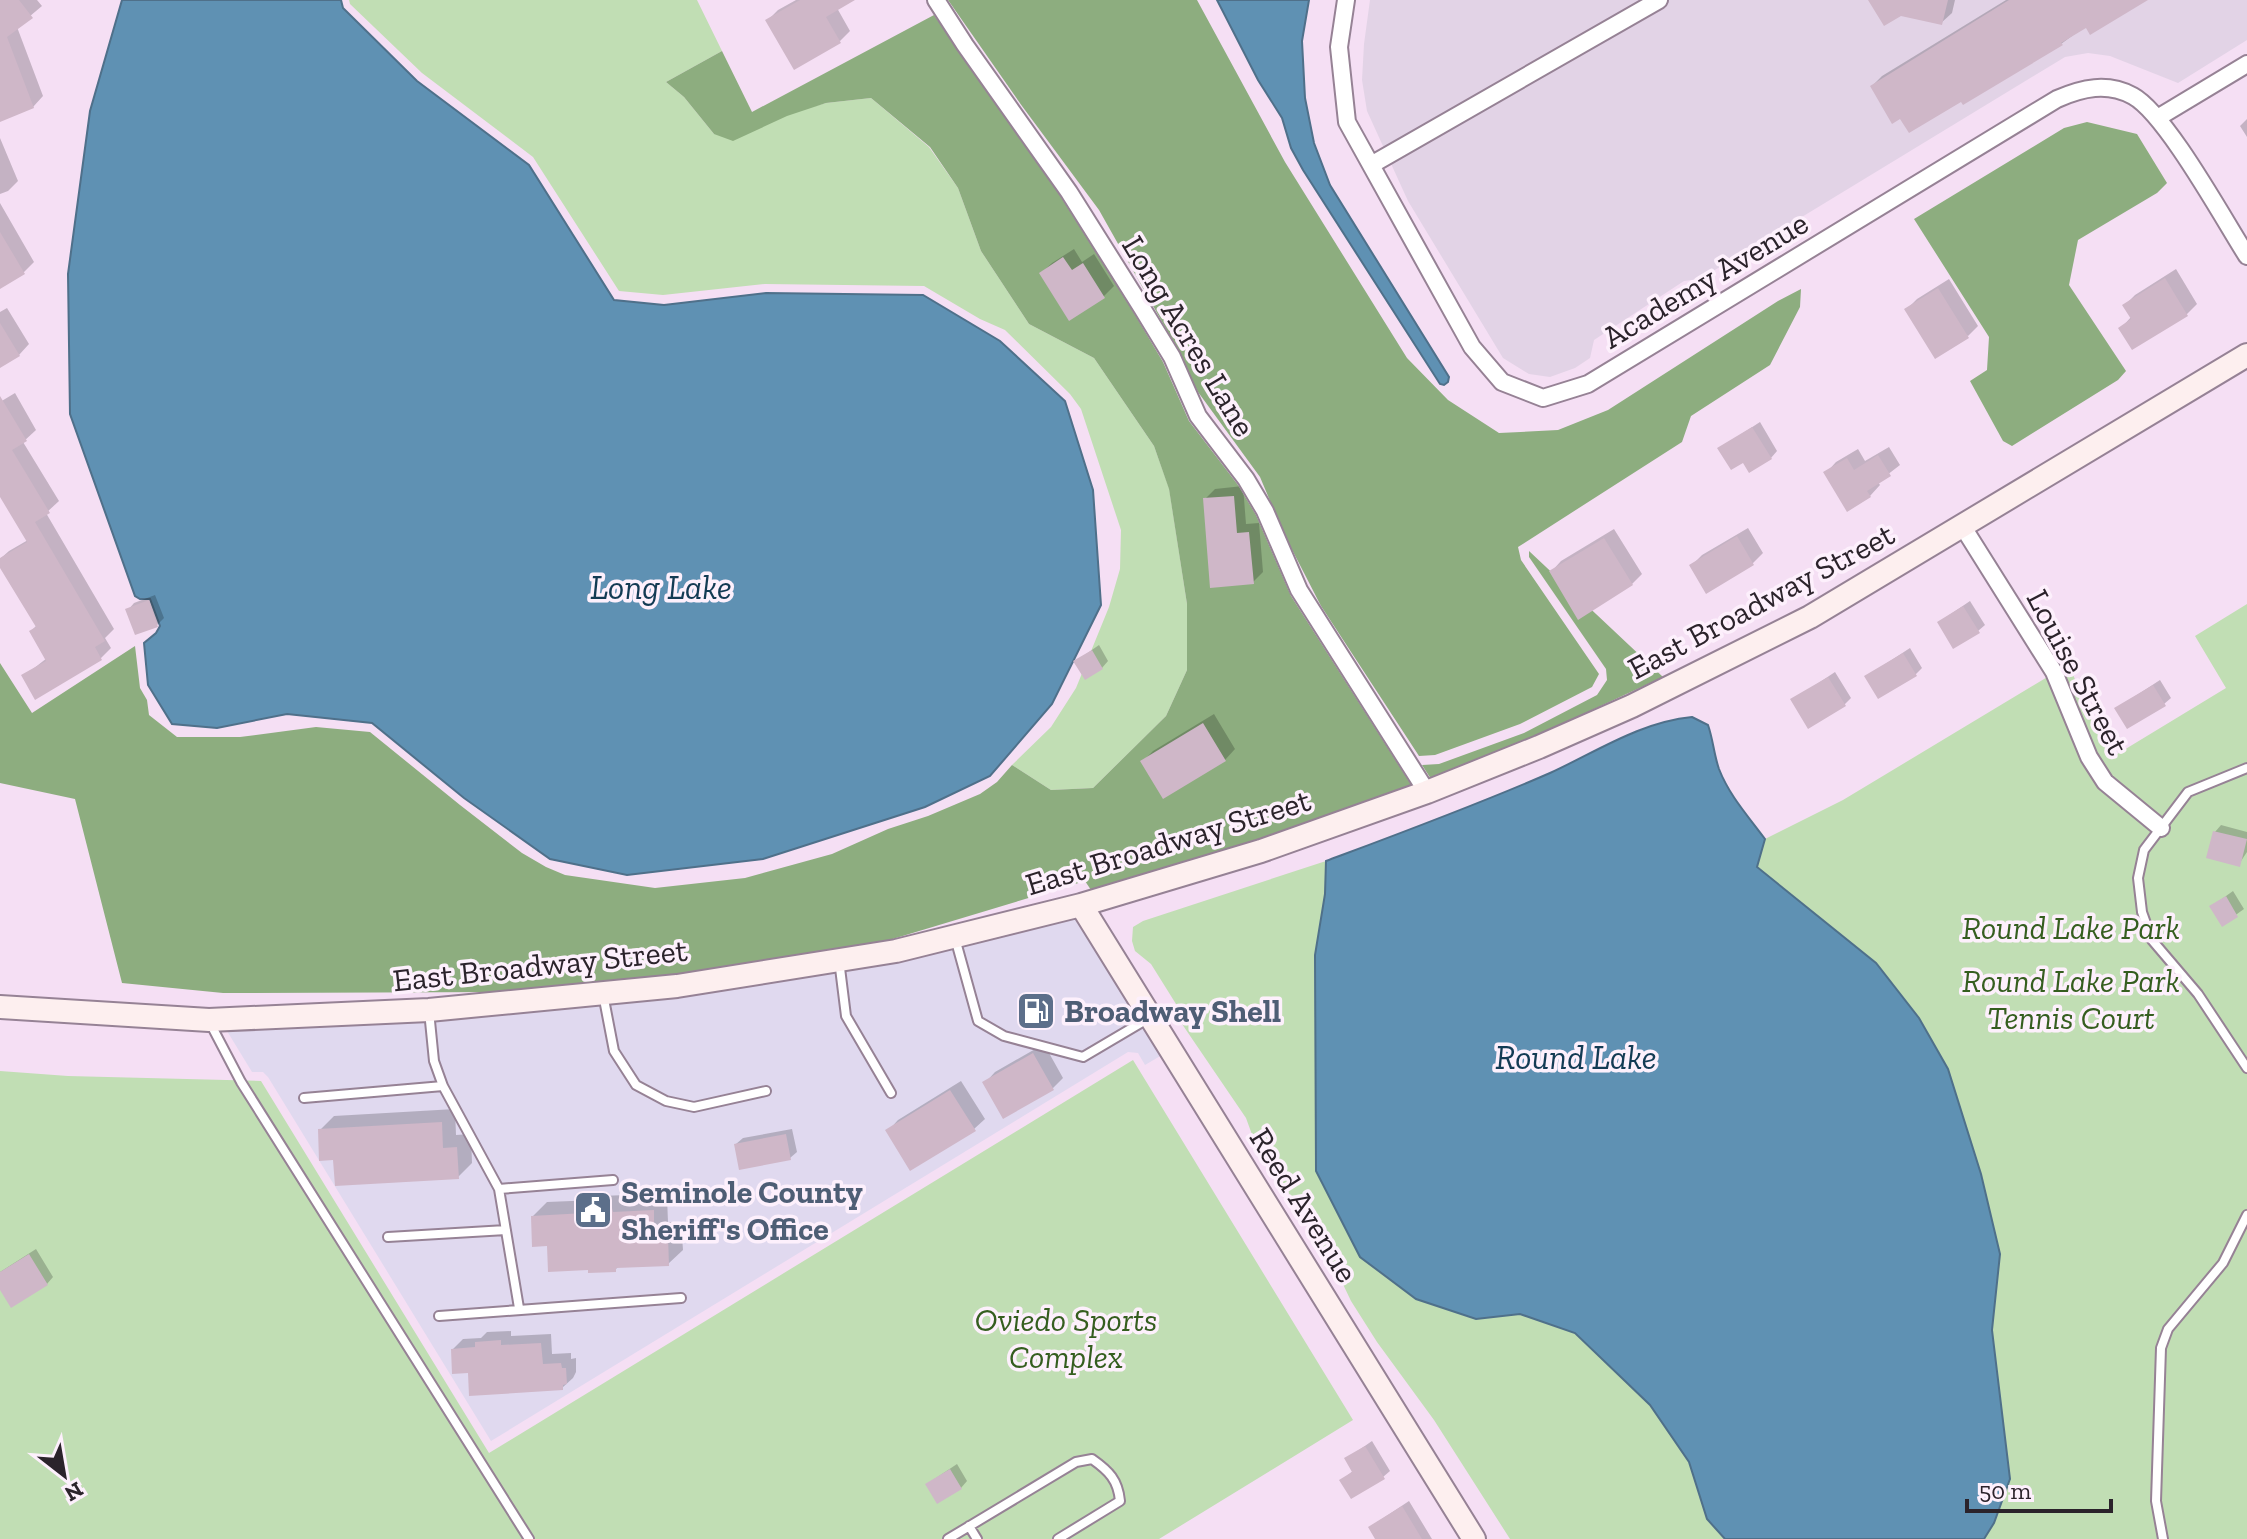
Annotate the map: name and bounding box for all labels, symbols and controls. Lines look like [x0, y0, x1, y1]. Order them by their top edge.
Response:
street label: Academy Avenue [1595, 204, 1815, 356]
street label: Long Acres Lane [1114, 229, 1264, 443]
street label: East Broadway Street [1621, 515, 1901, 687]
water label: Long Lake [590, 567, 732, 608]
street label: Louise Street [2019, 583, 2137, 761]
street label: East Broadway Street [1021, 781, 1315, 903]
park label: Round Lake Park [1962, 909, 2180, 947]
street label: East Broadway Street [391, 931, 689, 999]
park label: Round Lake Park Tennis Court [1962, 962, 2180, 1037]
fuel station icon: Broadway Shell [1015, 990, 1057, 1032]
place label: Broadway Shell [1064, 992, 1281, 1030]
water label: Round Lake [1495, 1037, 1657, 1078]
street label: Reed Avenue [1242, 1121, 1366, 1289]
place label: Seminole County Sheriff's Office [621, 1173, 863, 1248]
public building icon: Seminole County Sheriff's Office [572, 1189, 614, 1231]
park label: Oviedo Sports Complex [975, 1301, 1157, 1376]
north arrow [24, 1435, 104, 1515]
scale bar [1967, 1463, 2111, 1513]
text: N [60, 1476, 88, 1508]
text: 50 m [1979, 1476, 2032, 1505]

